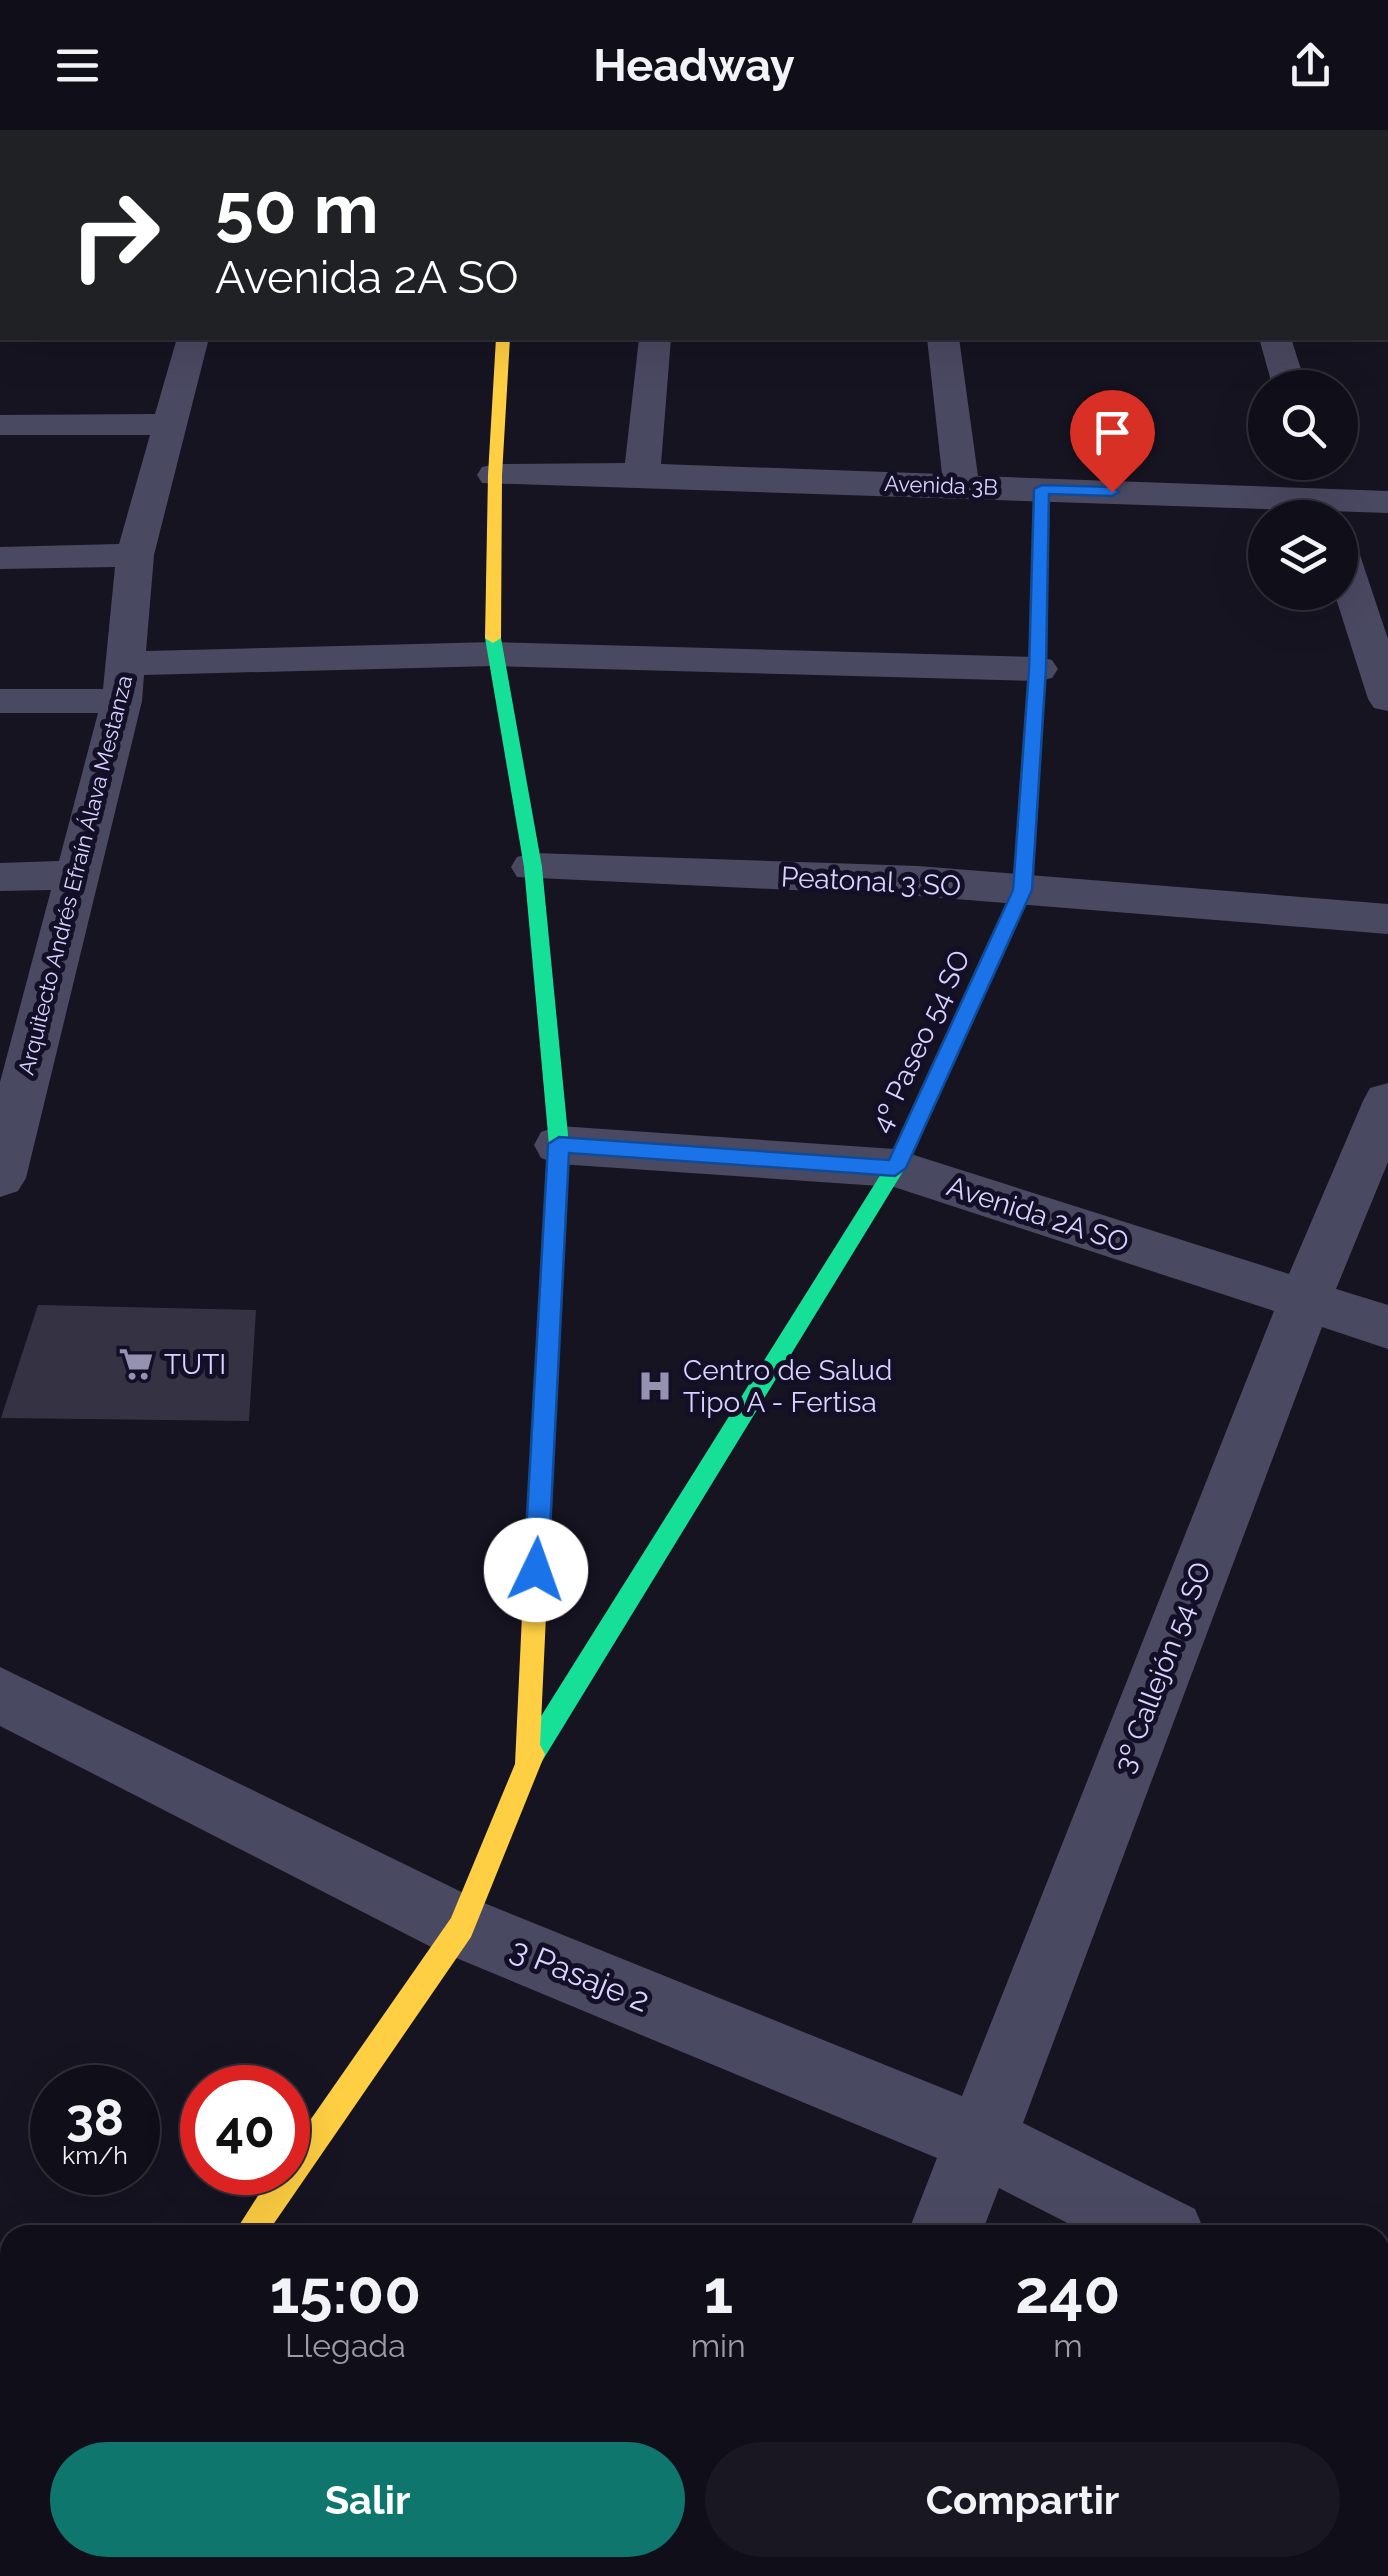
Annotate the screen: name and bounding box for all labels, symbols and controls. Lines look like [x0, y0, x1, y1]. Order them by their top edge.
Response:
icon: menu [50, 38, 105, 93]
icon: share [1283, 38, 1338, 93]
text: Headway [593, 39, 795, 92]
text: 50 m [215, 167, 379, 249]
icon: right [50, 170, 180, 300]
text: Avenida 2A SO [215, 251, 519, 304]
map controls [1248, 370, 1358, 610]
button: search [1248, 370, 1358, 480]
pin [1070, 390, 1155, 493]
icon: arrive [1085, 405, 1140, 460]
street label: Avenida 3B [884, 470, 998, 500]
button: layers [1248, 500, 1358, 610]
street label: Arquitecto Andrés Efraín Álava Mestanza [13, 673, 137, 1077]
street label: Peatonal 3 SO [780, 860, 962, 903]
street label: 4º Paseo 54 SO [864, 945, 977, 1137]
street label: Avenida 2A SO [943, 1170, 1133, 1259]
supermarket icon: TUTI [117, 1345, 155, 1383]
place label: TUTI [164, 1348, 226, 1381]
place label: Centro de Salud Tipo A - Fertisa [683, 1354, 892, 1419]
hospital icon: Centro de Salud Tipo A - Fertisa [636, 1367, 674, 1405]
position arrow [484, 1518, 588, 1622]
street label: 3º Callejón 54 SO [1107, 1557, 1218, 1777]
street label: 3 Pasaje 2 [506, 1930, 655, 2019]
speed limit sign: 40 [180, 2065, 310, 2195]
text: 38 [66, 2088, 124, 2147]
text: km/h [62, 2140, 128, 2170]
text: 15:00 [270, 2257, 421, 2327]
text: 1 [703, 2257, 733, 2327]
text: 240 [1015, 2257, 1120, 2327]
text: Llegada [285, 2327, 406, 2364]
text: min [691, 2327, 746, 2364]
text: m [1053, 2327, 1083, 2364]
button: Salir [50, 2442, 685, 2557]
button: Compartir [705, 2442, 1340, 2557]

